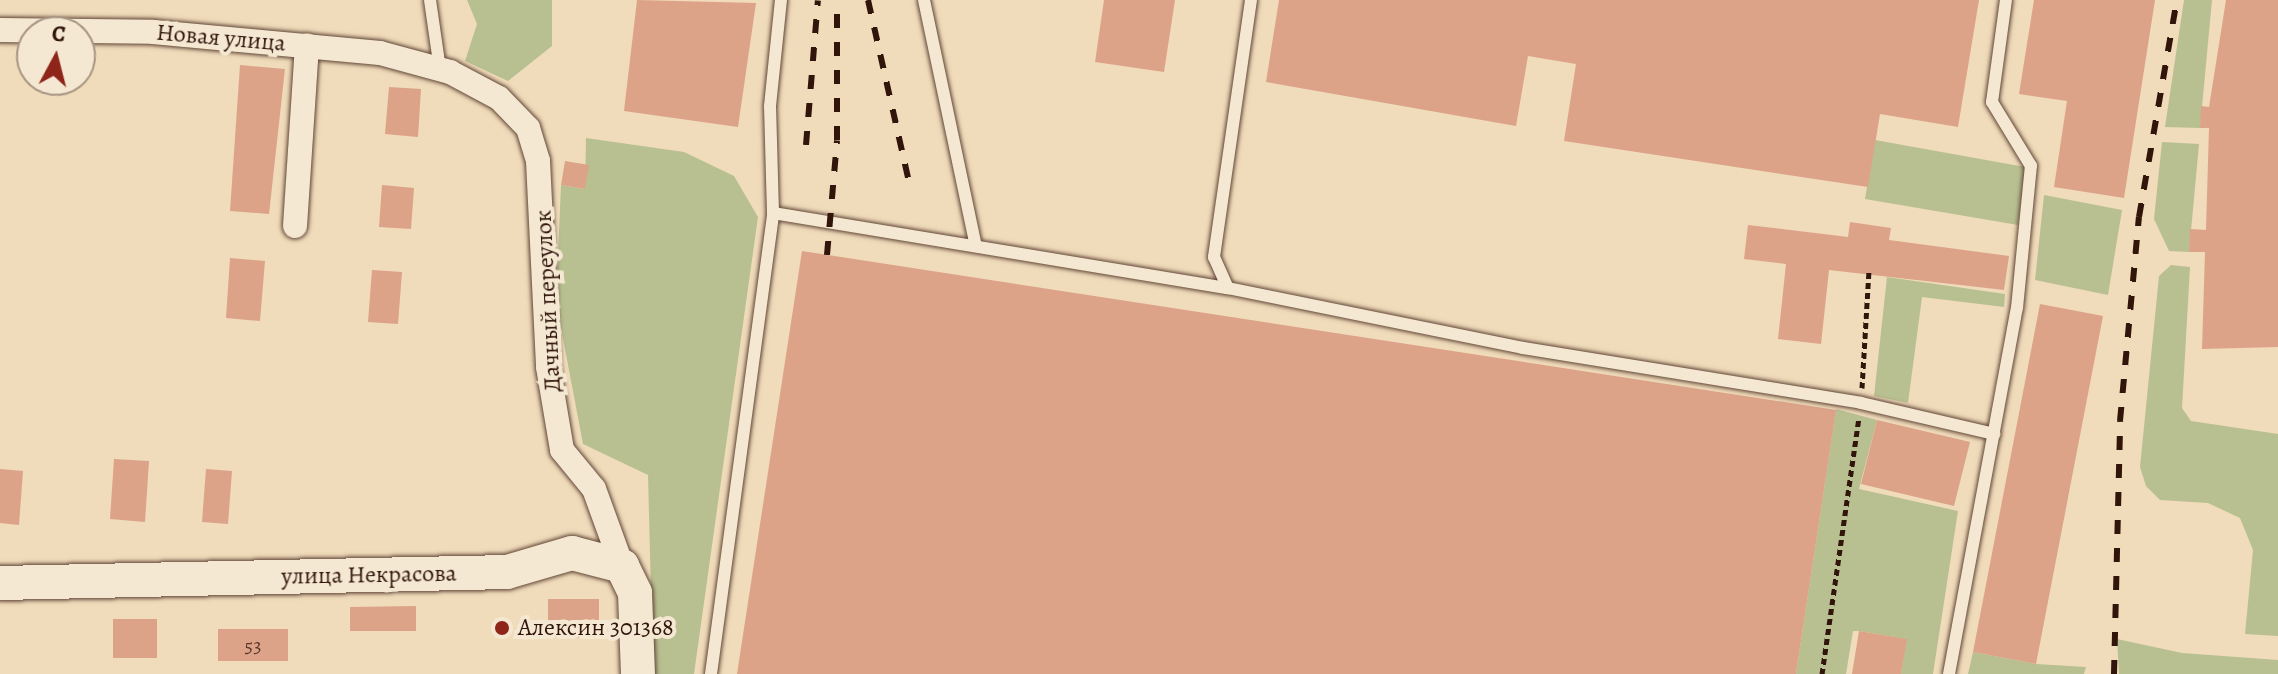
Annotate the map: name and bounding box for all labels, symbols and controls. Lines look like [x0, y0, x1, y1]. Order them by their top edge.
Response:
north arrow [16, 16, 96, 96]
text: С [50, 18, 67, 50]
street label: Новая улица [155, 18, 287, 58]
street label: Дачный переулок [529, 209, 567, 393]
street label: улица Некрасова [281, 559, 457, 591]
place label: Алексин 301368 [518, 614, 674, 642]
marker: Алексин 301368 [493, 619, 511, 637]
house number: 53 [245, 633, 261, 657]

